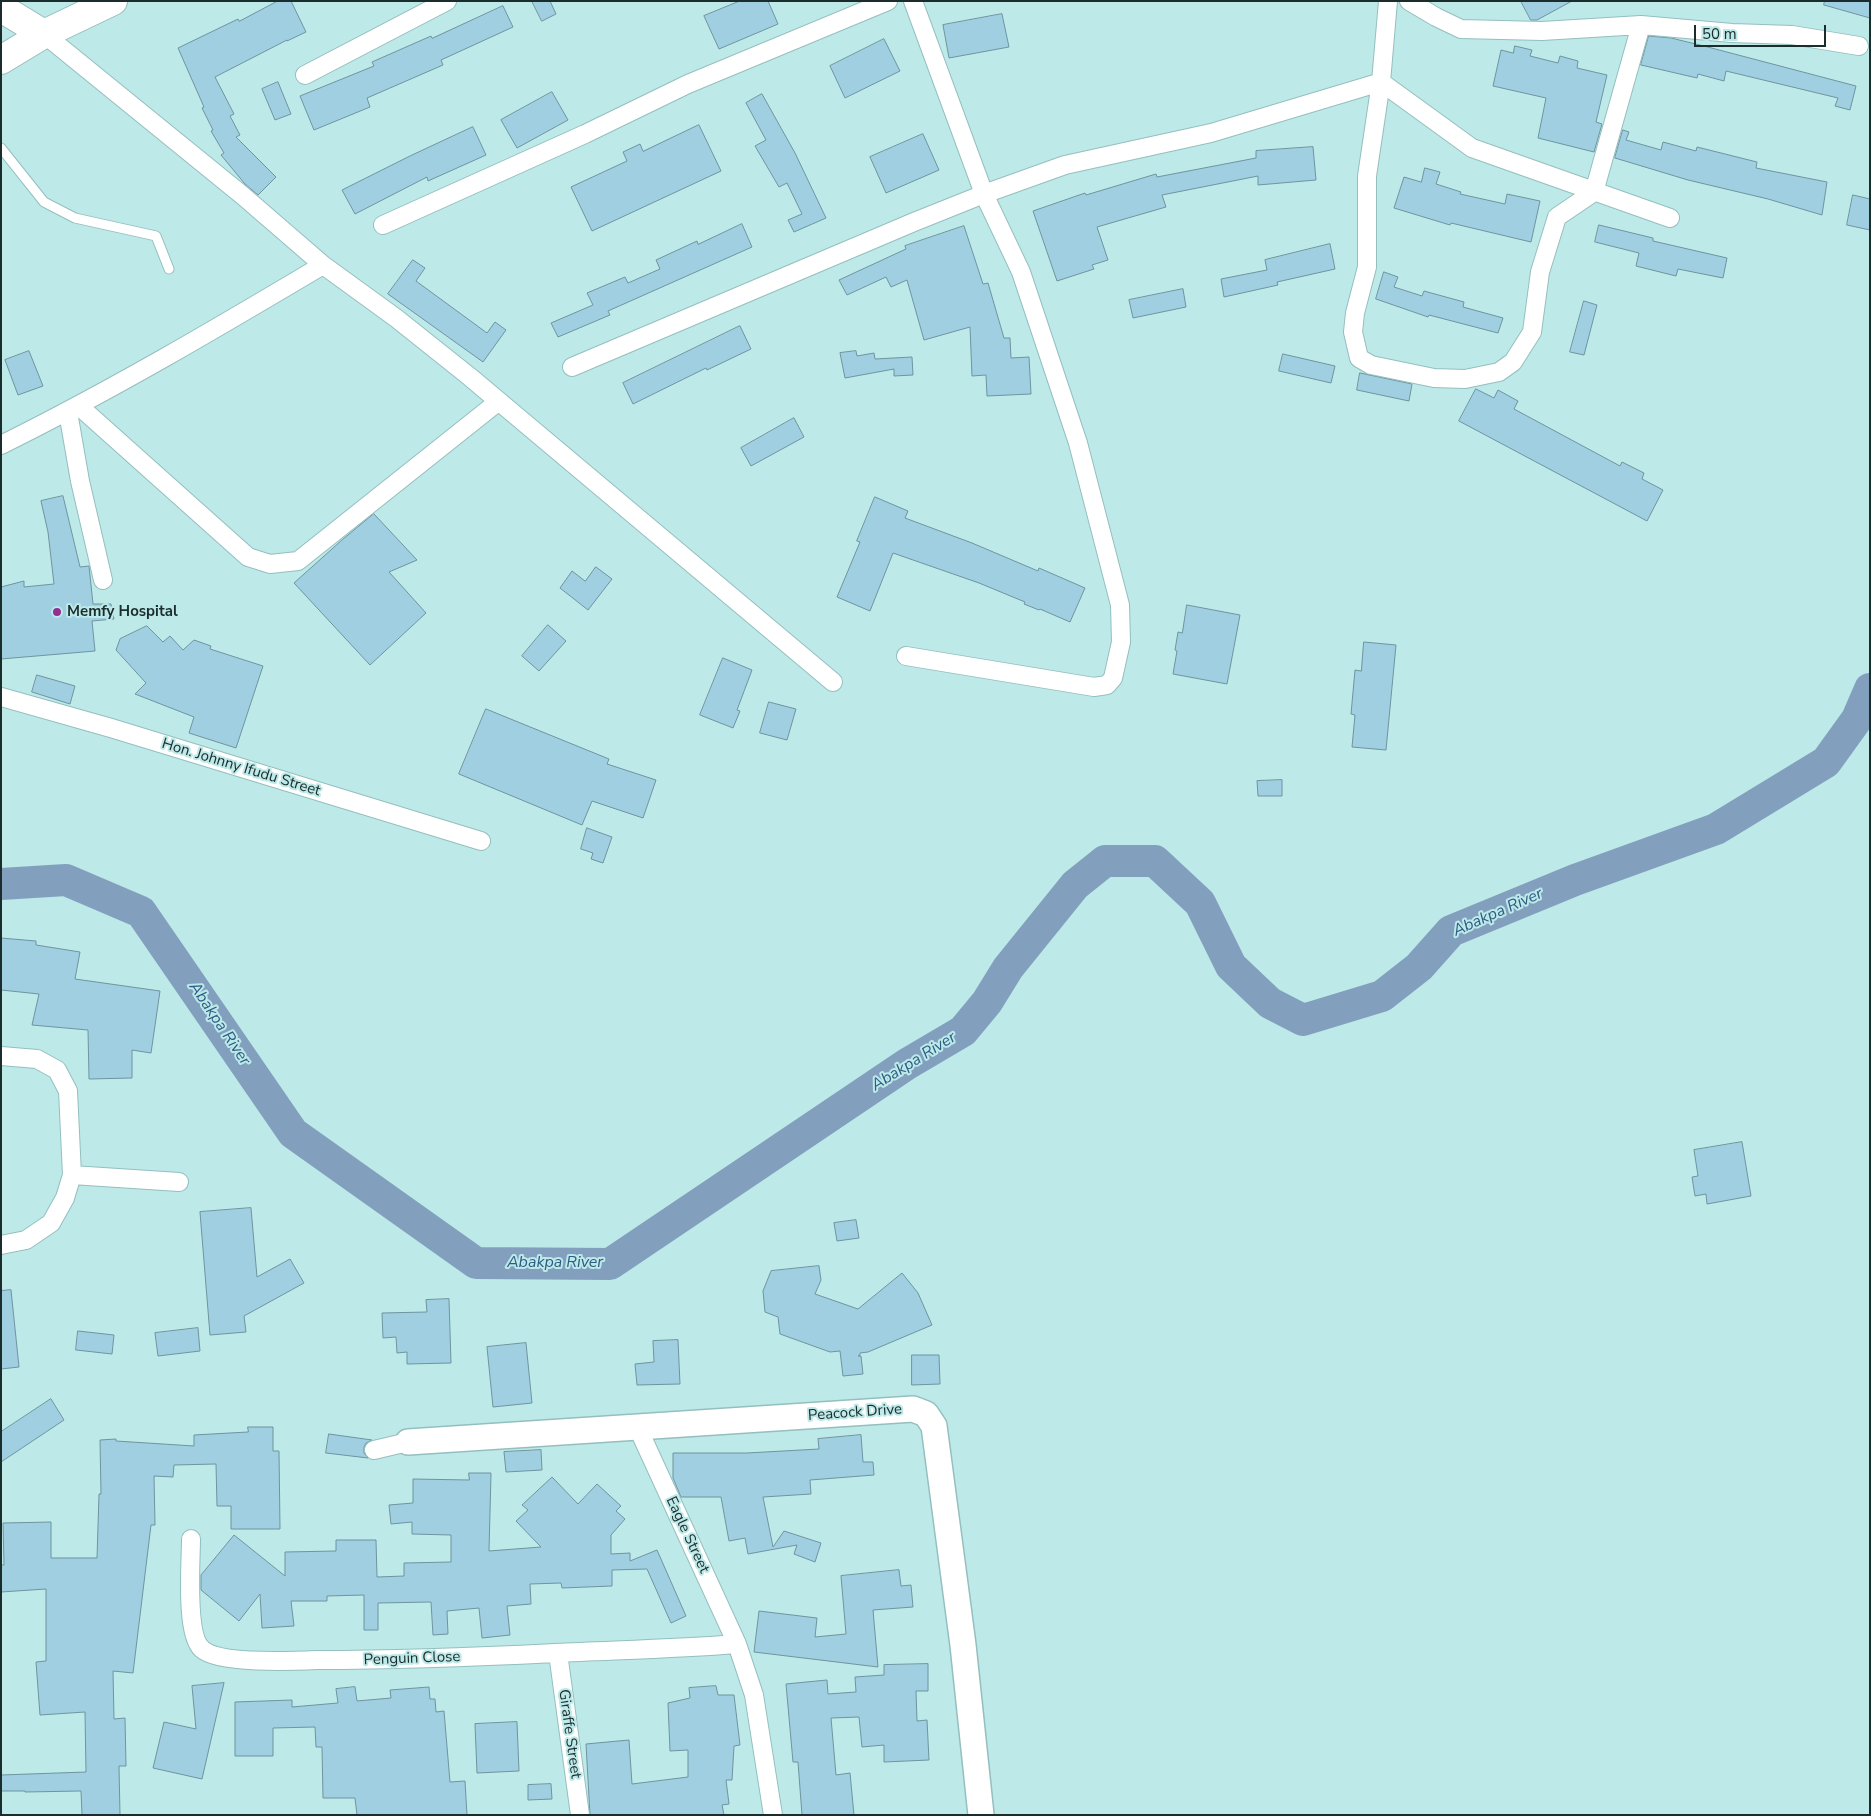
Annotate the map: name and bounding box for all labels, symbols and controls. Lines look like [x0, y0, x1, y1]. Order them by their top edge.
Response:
scale bar [1696, 15, 1828, 47]
text: 50 m [1702, 24, 1737, 44]
place label: Memfy Hospital [67, 603, 178, 621]
marker: Memfy Hospital [51, 606, 63, 618]
street label: Hon. Johnny Ifudu Street [159, 735, 323, 801]
water label: Abakpa River [1450, 885, 1546, 941]
water label: Abakpa River [184, 979, 254, 1069]
water label: Abakpa River [868, 1028, 960, 1096]
water label: Abakpa River [507, 1253, 603, 1273]
street label: Peacock Drive [807, 1401, 903, 1425]
street label: Eagle Street [661, 1494, 713, 1576]
street label: Penguin Close [363, 1648, 461, 1670]
street label: Giraffe Street [554, 1688, 584, 1780]

